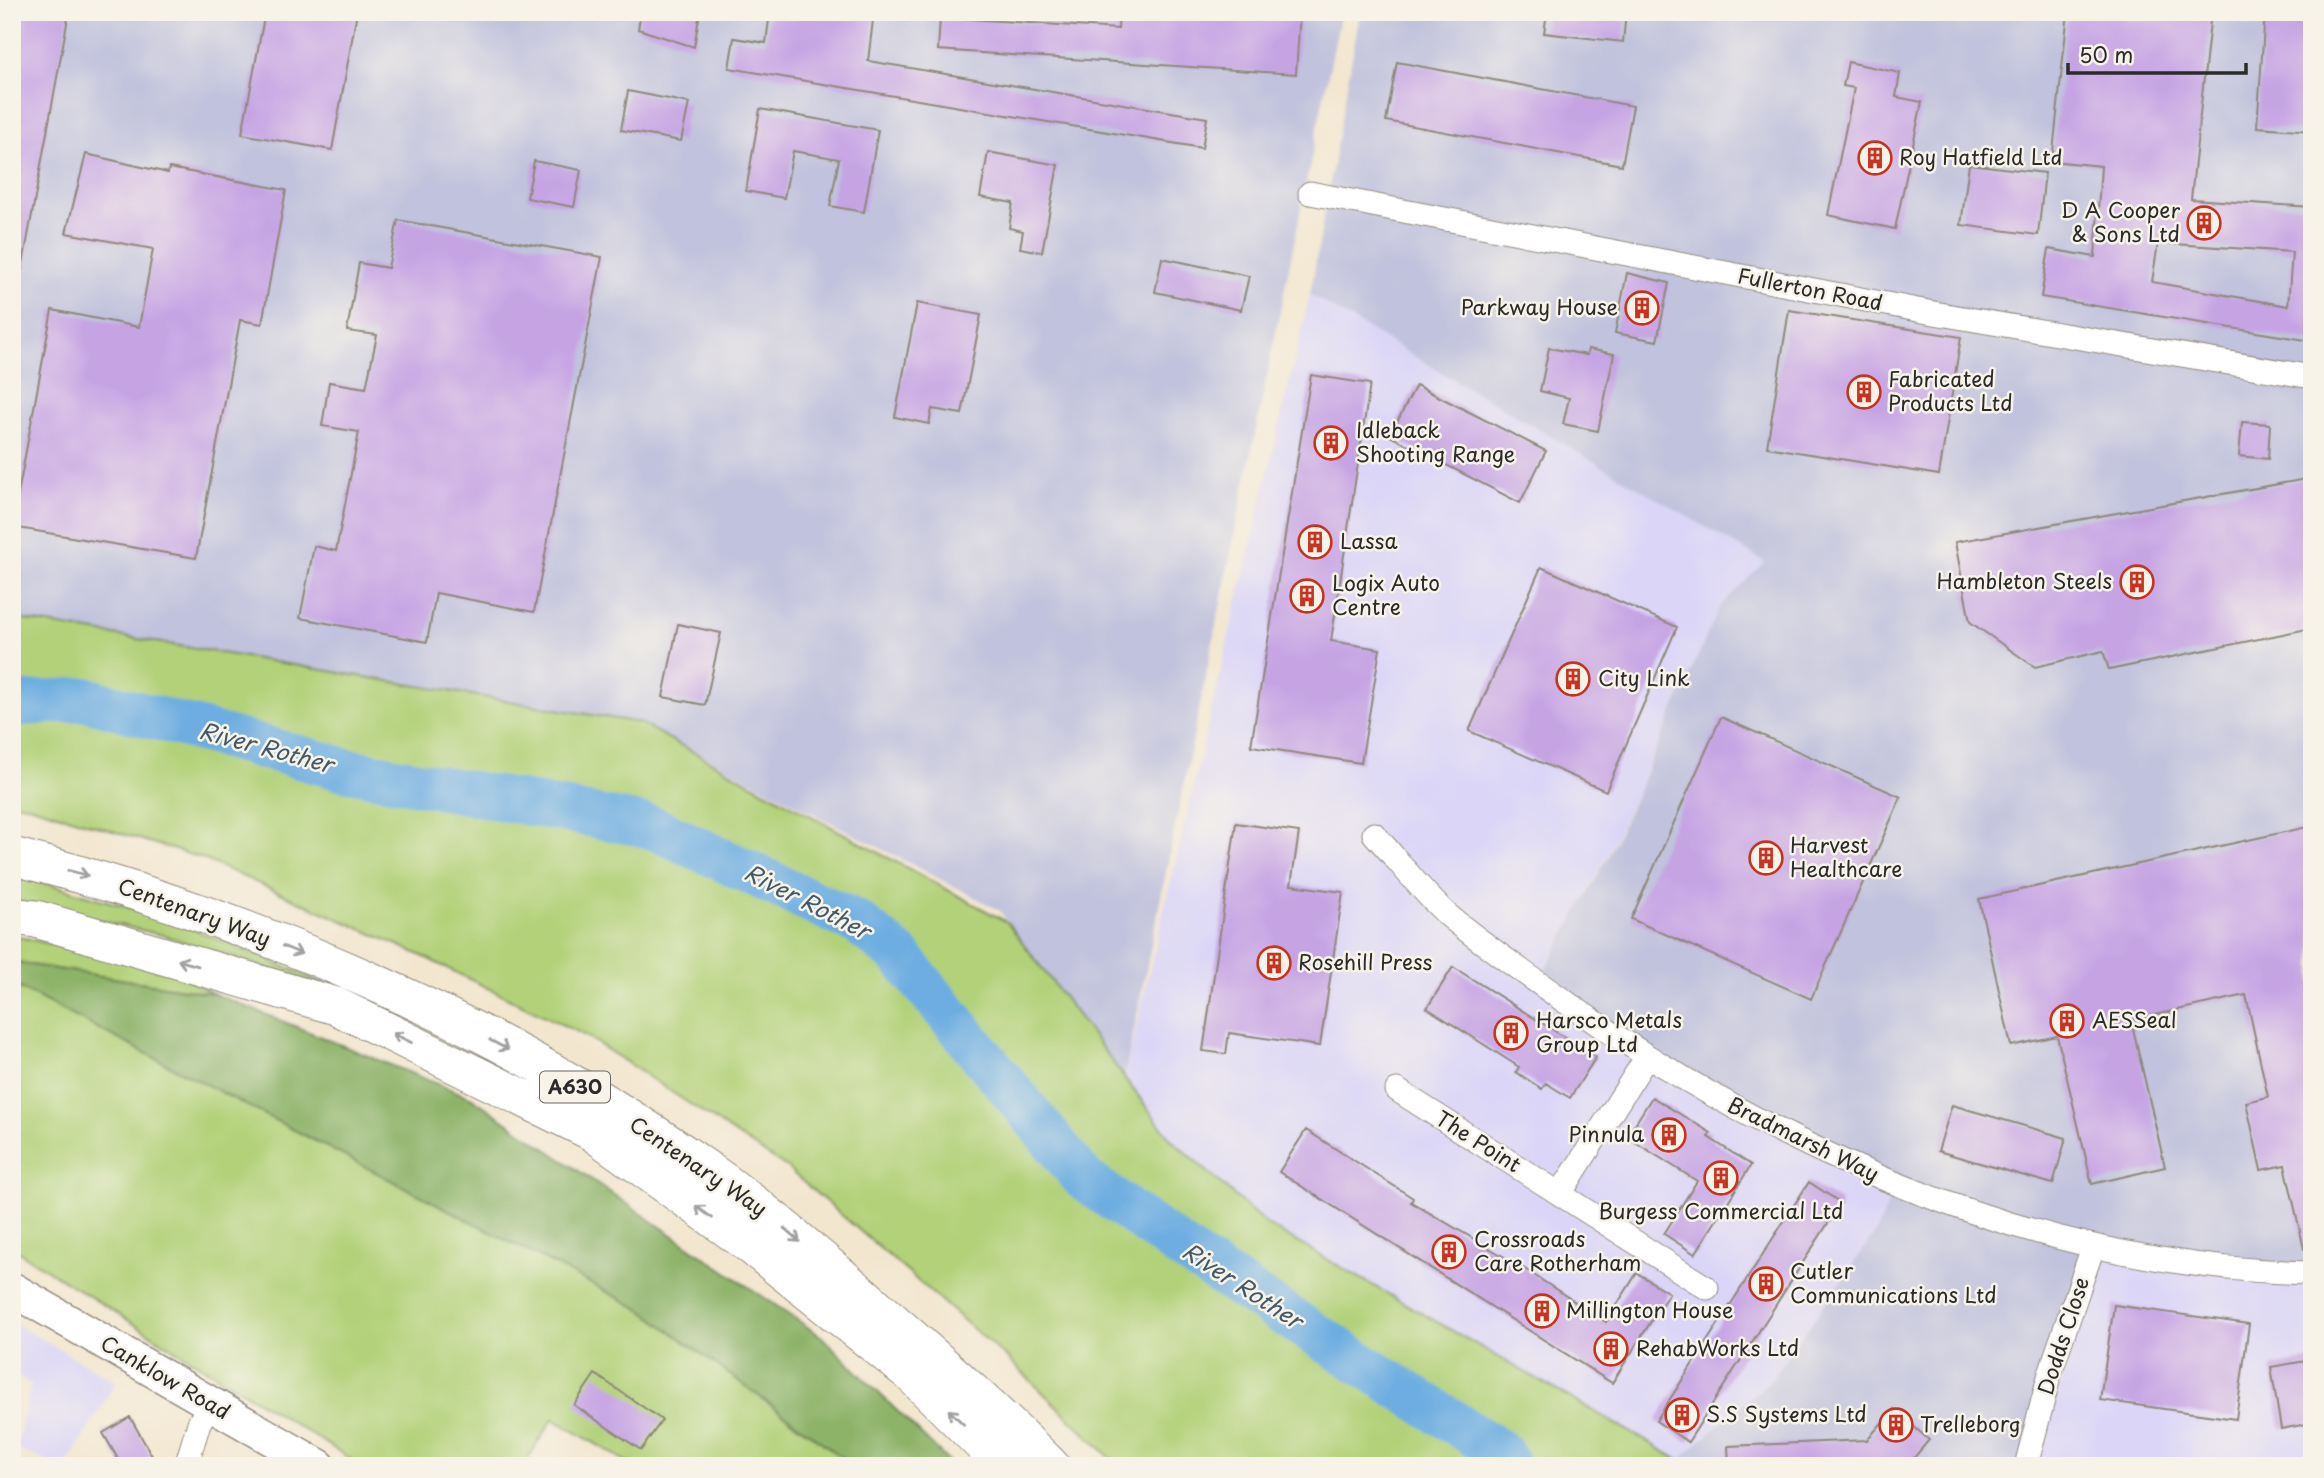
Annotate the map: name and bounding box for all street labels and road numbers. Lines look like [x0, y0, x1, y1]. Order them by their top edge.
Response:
street label: Fullerton Road [1735, 258, 1886, 318]
street label: Centenary Way [114, 869, 276, 954]
road number: A630 [540, 1072, 610, 1102]
street label: Bradmarsh Way [1723, 1088, 1885, 1189]
street label: The Point [1430, 1101, 1528, 1179]
street label: Centenary Way [624, 1107, 775, 1223]
street label: Dodds Close [2028, 1272, 2096, 1398]
street label: Canklow Road [95, 1326, 237, 1426]

